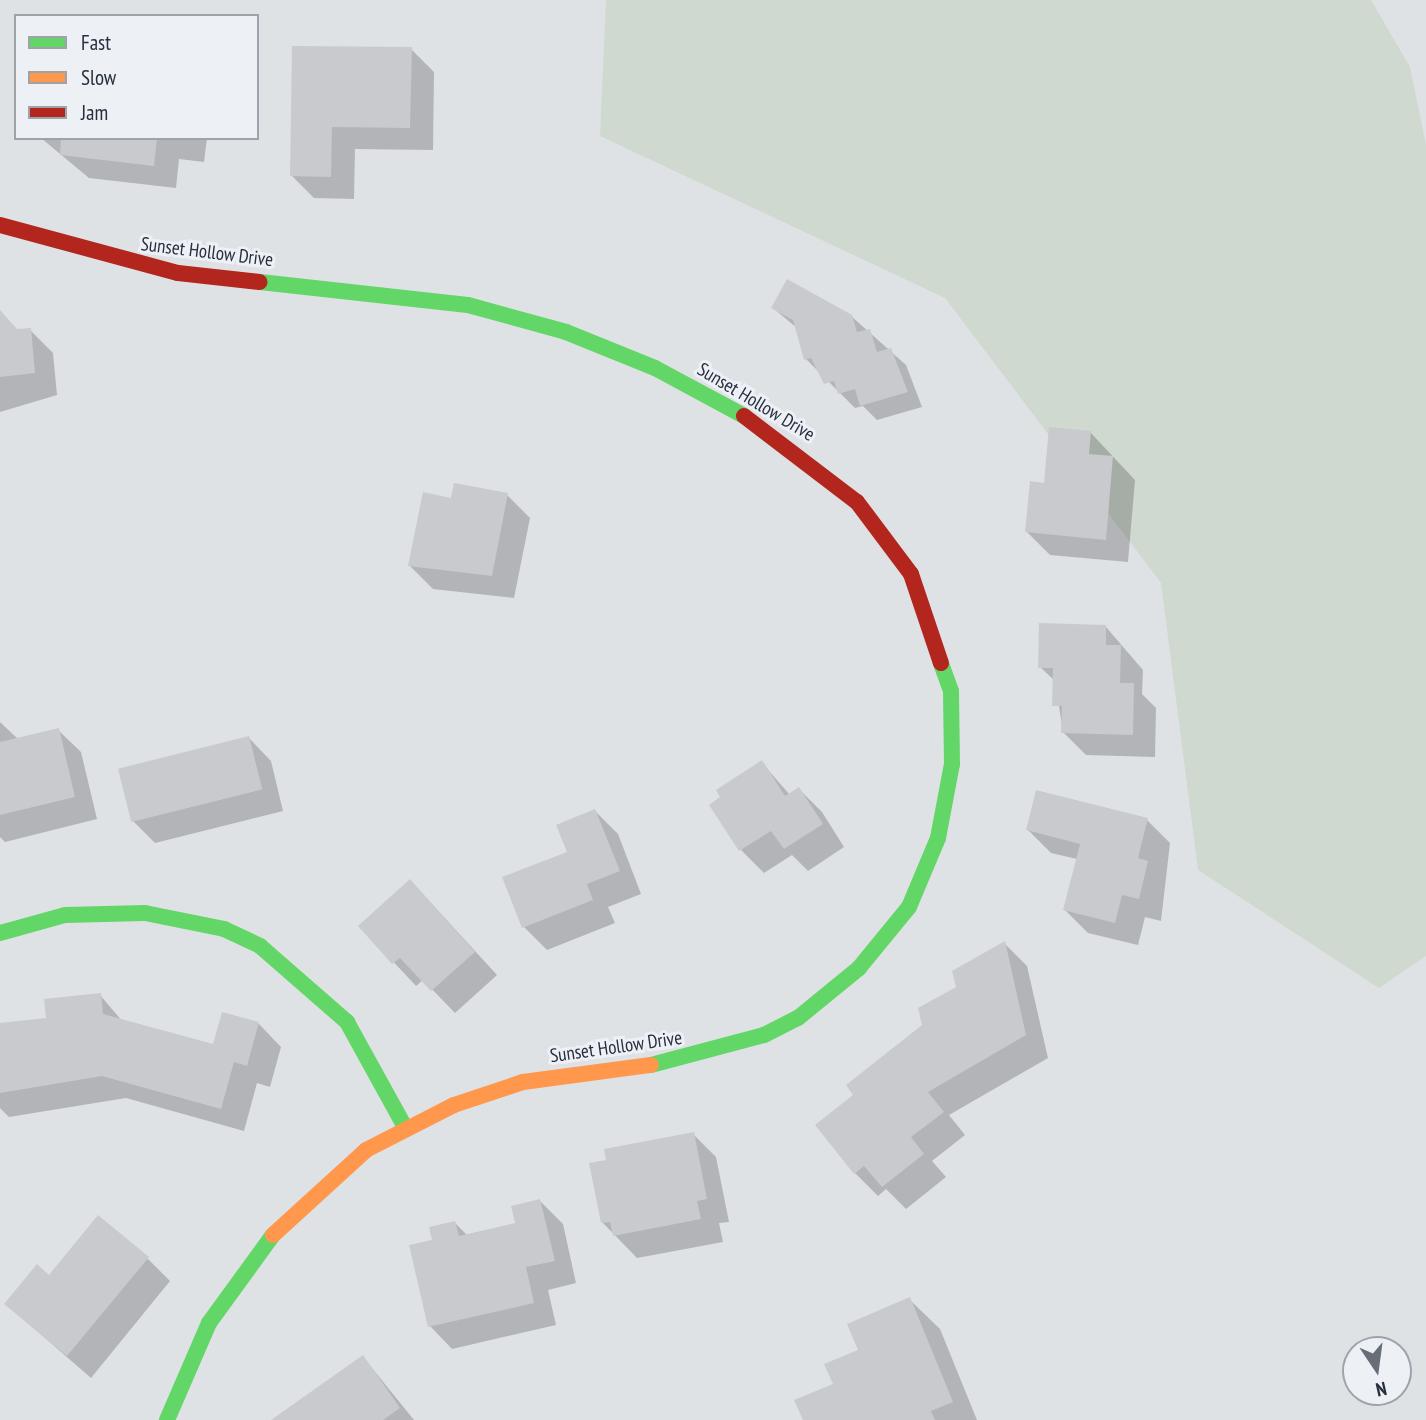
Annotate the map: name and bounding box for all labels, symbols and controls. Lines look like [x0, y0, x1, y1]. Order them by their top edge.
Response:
legend [14, 14, 259, 140]
text: Fast [81, 29, 111, 56]
text: Slow [81, 64, 116, 91]
text: Jam [81, 99, 108, 126]
street label: Sunset Hollow Drive [139, 233, 275, 271]
street label: Sunset Hollow Drive [693, 358, 819, 446]
street label: Sunset Hollow Drive [548, 1026, 684, 1068]
north arrow [1342, 1336, 1412, 1406]
text: N [1374, 1377, 1389, 1402]

